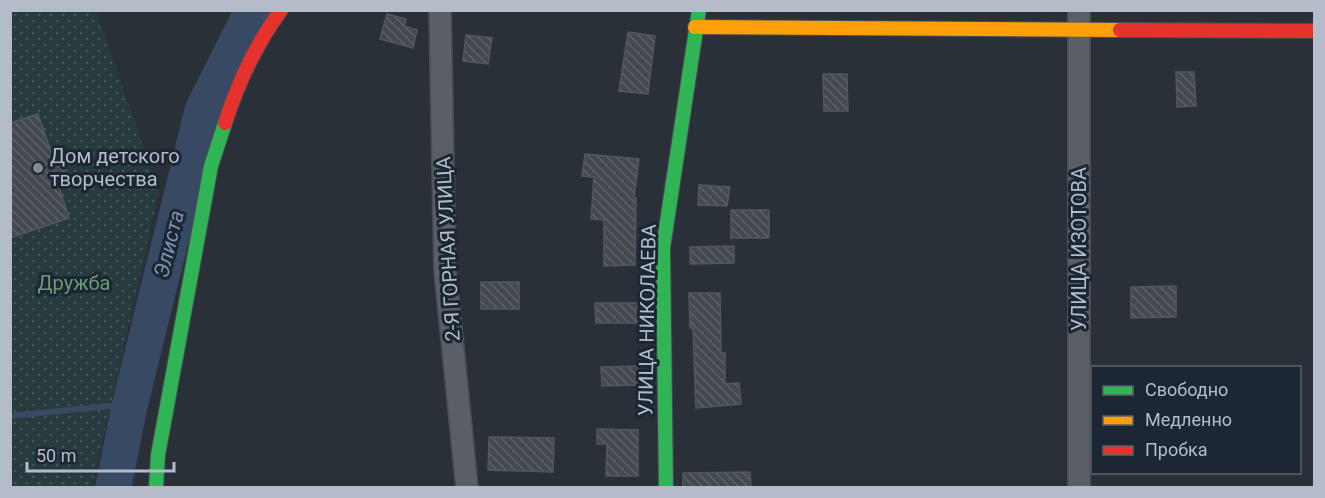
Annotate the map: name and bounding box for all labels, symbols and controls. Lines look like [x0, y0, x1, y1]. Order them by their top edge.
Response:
place label: Дом детского творчества [50, 144, 180, 191]
street label: 2-Я ГОРНАЯ УЛИЦА [431, 156, 465, 342]
marker: Дом детского творчества [31, 161, 45, 175]
street label: УЛИЦА ИЗОТОВА [1067, 167, 1091, 331]
water label: Элиста [149, 208, 189, 280]
street label: УЛИЦА НИКОЛАЕВА [633, 224, 661, 416]
park label: Дружба [38, 271, 110, 295]
legend [1091, 366, 1301, 474]
text: Свободно [1145, 379, 1228, 400]
text: Медленно [1145, 409, 1232, 430]
scale bar [27, 435, 174, 473]
text: Пробка [1145, 439, 1208, 460]
text: 50 m [36, 445, 76, 466]

